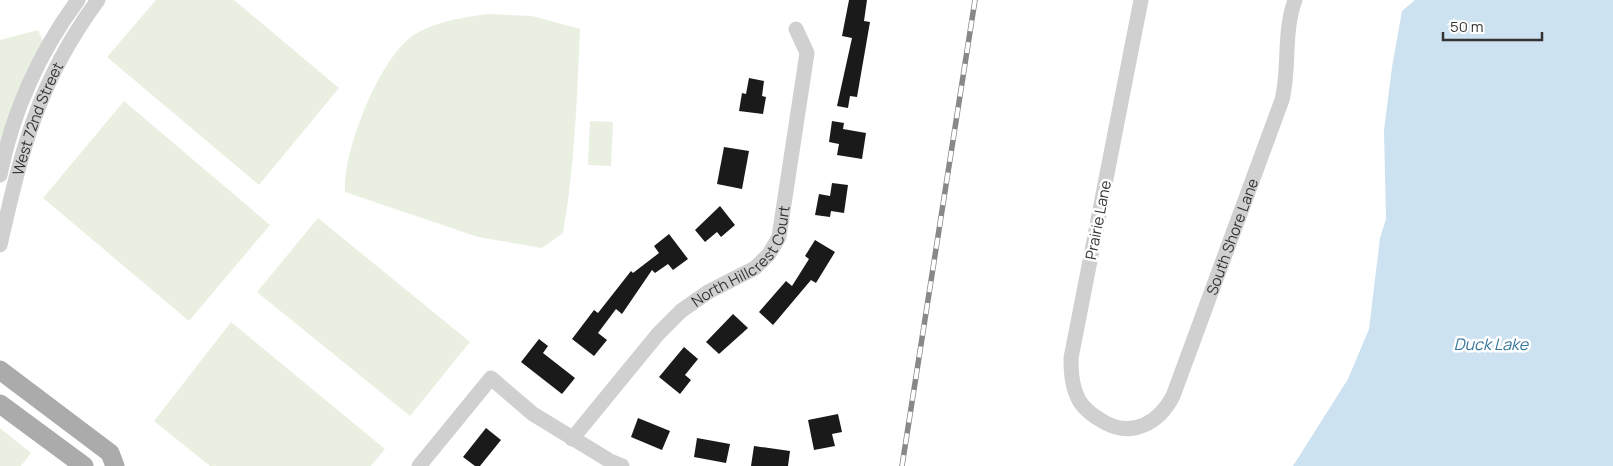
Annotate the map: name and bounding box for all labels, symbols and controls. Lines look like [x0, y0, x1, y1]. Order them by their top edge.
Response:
scale bar [1443, 10, 1542, 42]
text: 50 m [1450, 16, 1484, 37]
street label: West 72nd Street [7, 58, 68, 178]
street label: South Shore Lane [1201, 175, 1263, 298]
street label: Prairie Lane [1080, 178, 1116, 261]
street label: North Hillcrest Court [687, 204, 794, 311]
water label: Duck Lake [1454, 333, 1530, 355]

